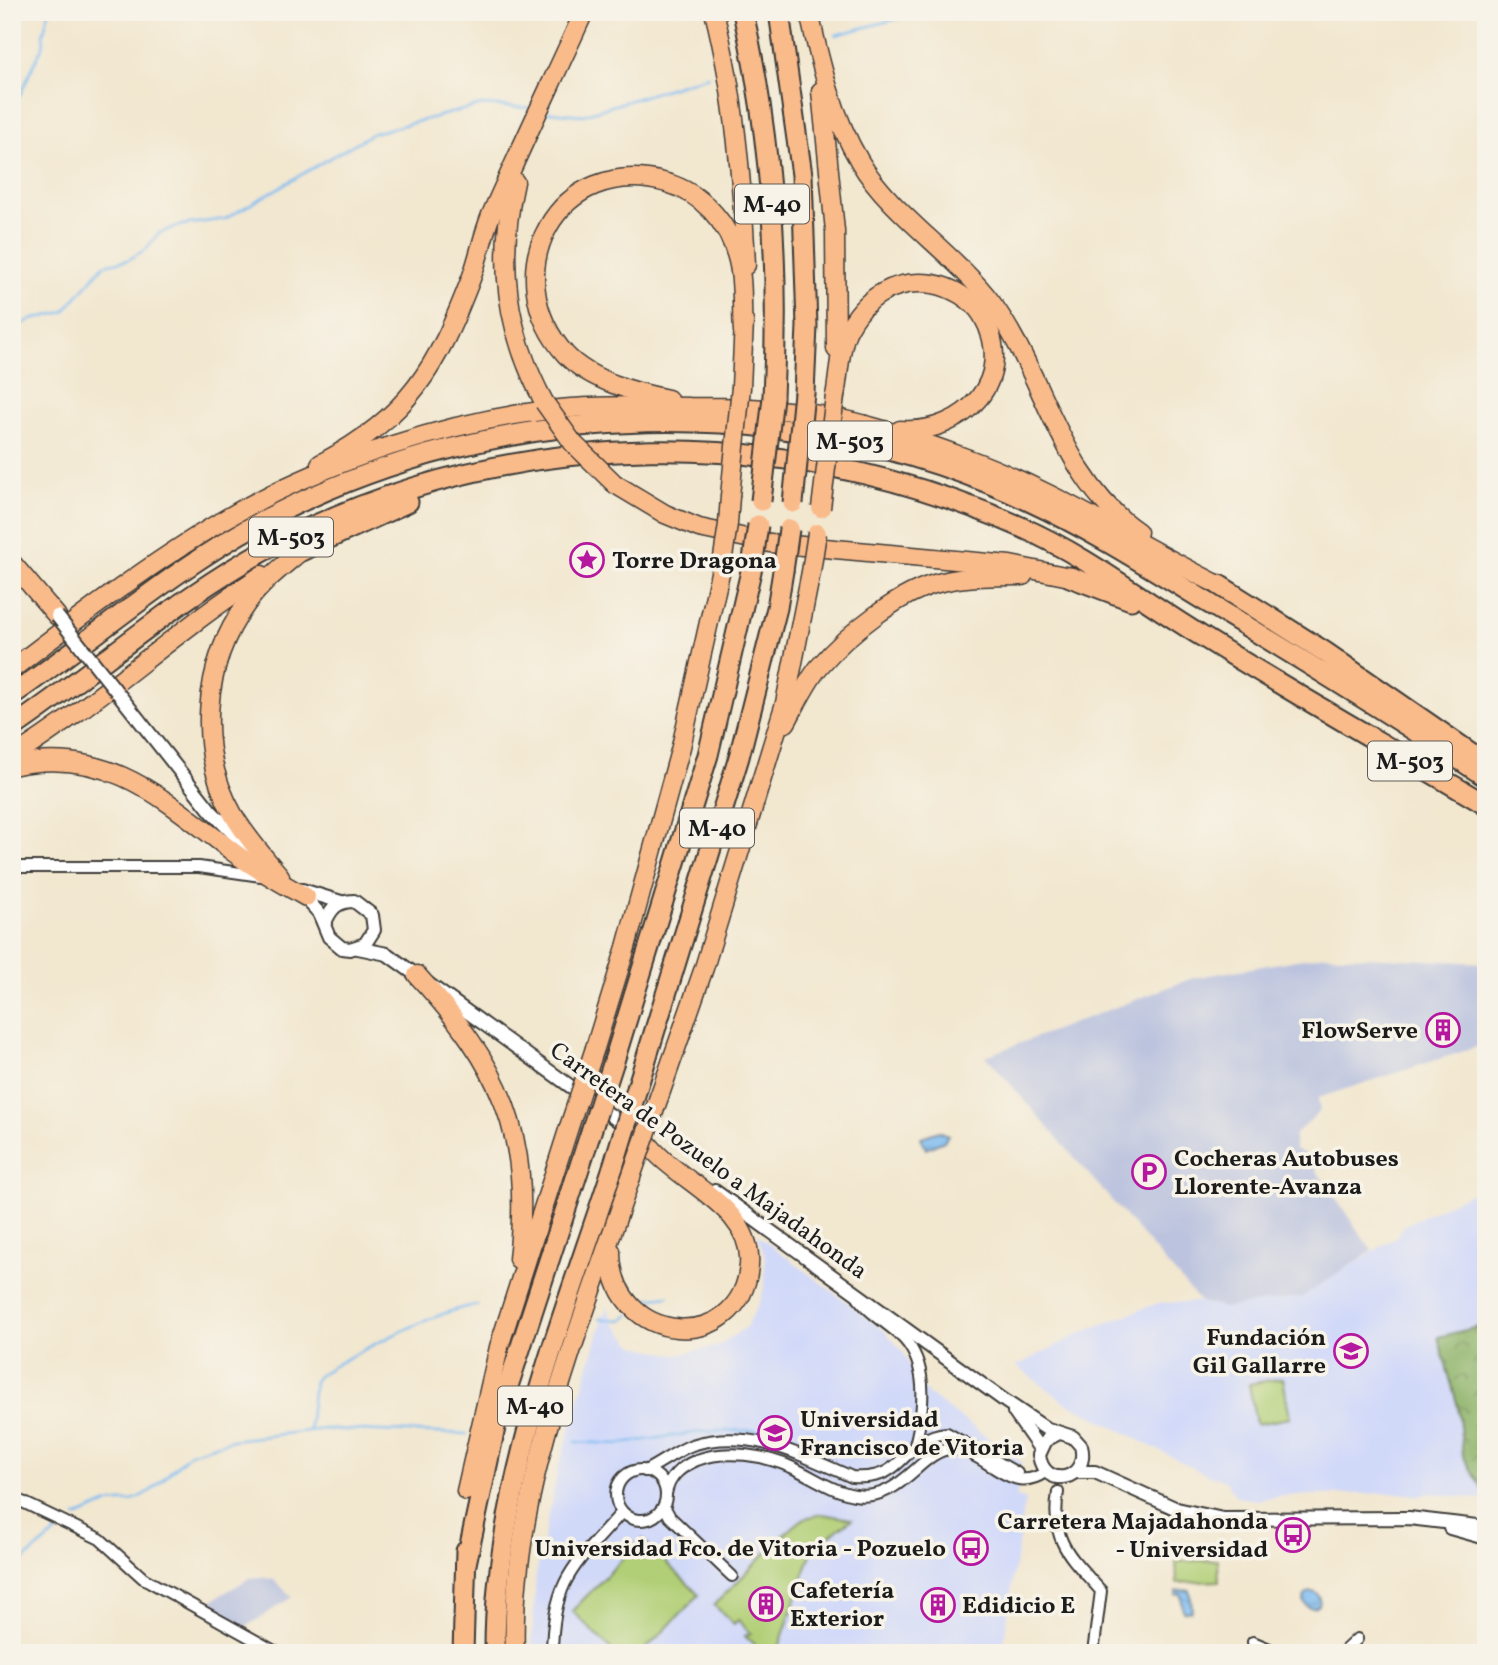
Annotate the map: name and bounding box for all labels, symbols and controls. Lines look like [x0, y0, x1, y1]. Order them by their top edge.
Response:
road number: M-40 [735, 184, 809, 224]
road number: M-503 [808, 422, 892, 461]
road number: M-503 [249, 517, 333, 556]
place icon: Torre Dragona [568, 541, 606, 579]
place label: Torre Dragona [612, 545, 777, 579]
road number: M-503 [1368, 741, 1452, 780]
road number: M-40 [680, 808, 754, 848]
building icon: FlowServe [1424, 1011, 1462, 1049]
place label: FlowServe [1301, 1015, 1418, 1049]
street label: Carretera de Pozuelo a Majadahonda [542, 1035, 874, 1289]
place label: Cocheras Autobuses Llorente-Avanza [1174, 1143, 1399, 1205]
parking icon: Cocheras Autobuses Llorente-Avanza [1130, 1153, 1168, 1191]
place label: Fundación Gil Gallarre [1193, 1322, 1326, 1384]
school or university icon: Fundación Gil Gallarre [1332, 1332, 1370, 1370]
road number: M-40 [498, 1386, 572, 1426]
place label: Universidad Francisco de Vitoria [800, 1404, 1024, 1466]
school or university icon: Universidad Francisco de Vitoria [756, 1414, 794, 1452]
place label: Carretera Majadahonda - Universidad [997, 1506, 1268, 1568]
bus stop icon: Carretera Majadahonda - Universidad [1274, 1516, 1312, 1554]
bus stop icon: Universidad Fco. de Vitoria - Pozuelo [952, 1529, 990, 1567]
place label: Universidad Fco. de Vitoria - Pozuelo [535, 1533, 946, 1567]
place label: Cafetería Exterior [790, 1575, 894, 1637]
building icon: Cafetería Exterior [747, 1585, 785, 1623]
building icon: Edidicio E [919, 1586, 957, 1624]
place label: Edidicio E [962, 1590, 1075, 1624]

